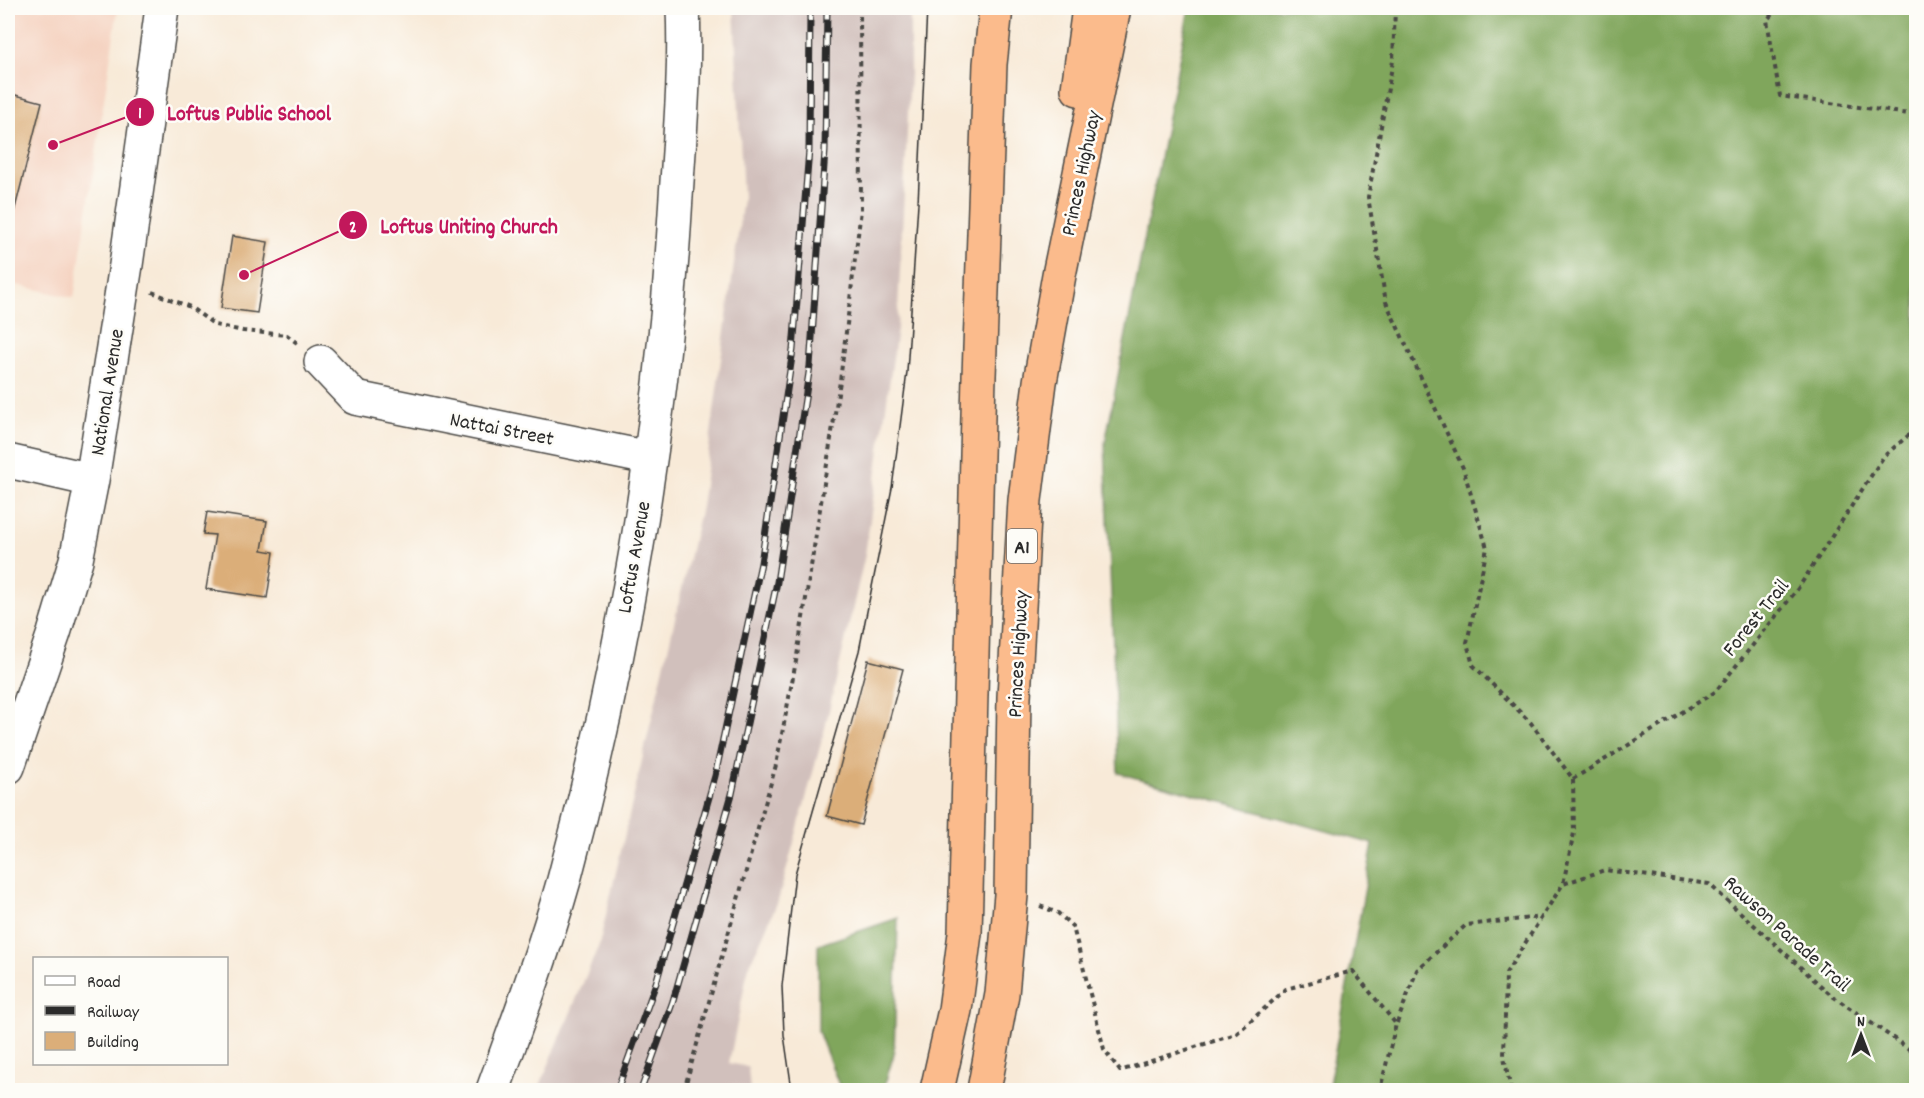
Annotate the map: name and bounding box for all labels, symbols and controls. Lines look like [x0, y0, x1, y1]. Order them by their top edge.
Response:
callout: Loftus Public School [125, 92, 343, 132]
text: Loftus Public School [167, 100, 332, 131]
text: 1 [138, 102, 142, 127]
street label: Princes Highway [1055, 108, 1111, 239]
callout: Loftus Uniting Church [338, 205, 569, 245]
text: Loftus Uniting Church [380, 213, 558, 244]
text: 2 [349, 216, 357, 241]
street label: National Avenue [84, 327, 134, 458]
street label: Nattai Street [447, 406, 556, 456]
street label: Loftus Avenue [611, 499, 661, 616]
road number: A1 [1007, 529, 1037, 563]
street label: Forest Trail [1717, 574, 1798, 664]
street label: Princes Highway [1002, 589, 1038, 719]
street label: Rawson Parade Trail [1716, 870, 1856, 1001]
legend [33, 957, 228, 1065]
text: Road [87, 971, 121, 996]
text: Railway [87, 1001, 140, 1026]
north arrow [1831, 1005, 1891, 1065]
text: N [1857, 1011, 1865, 1034]
text: Building [87, 1031, 139, 1056]

